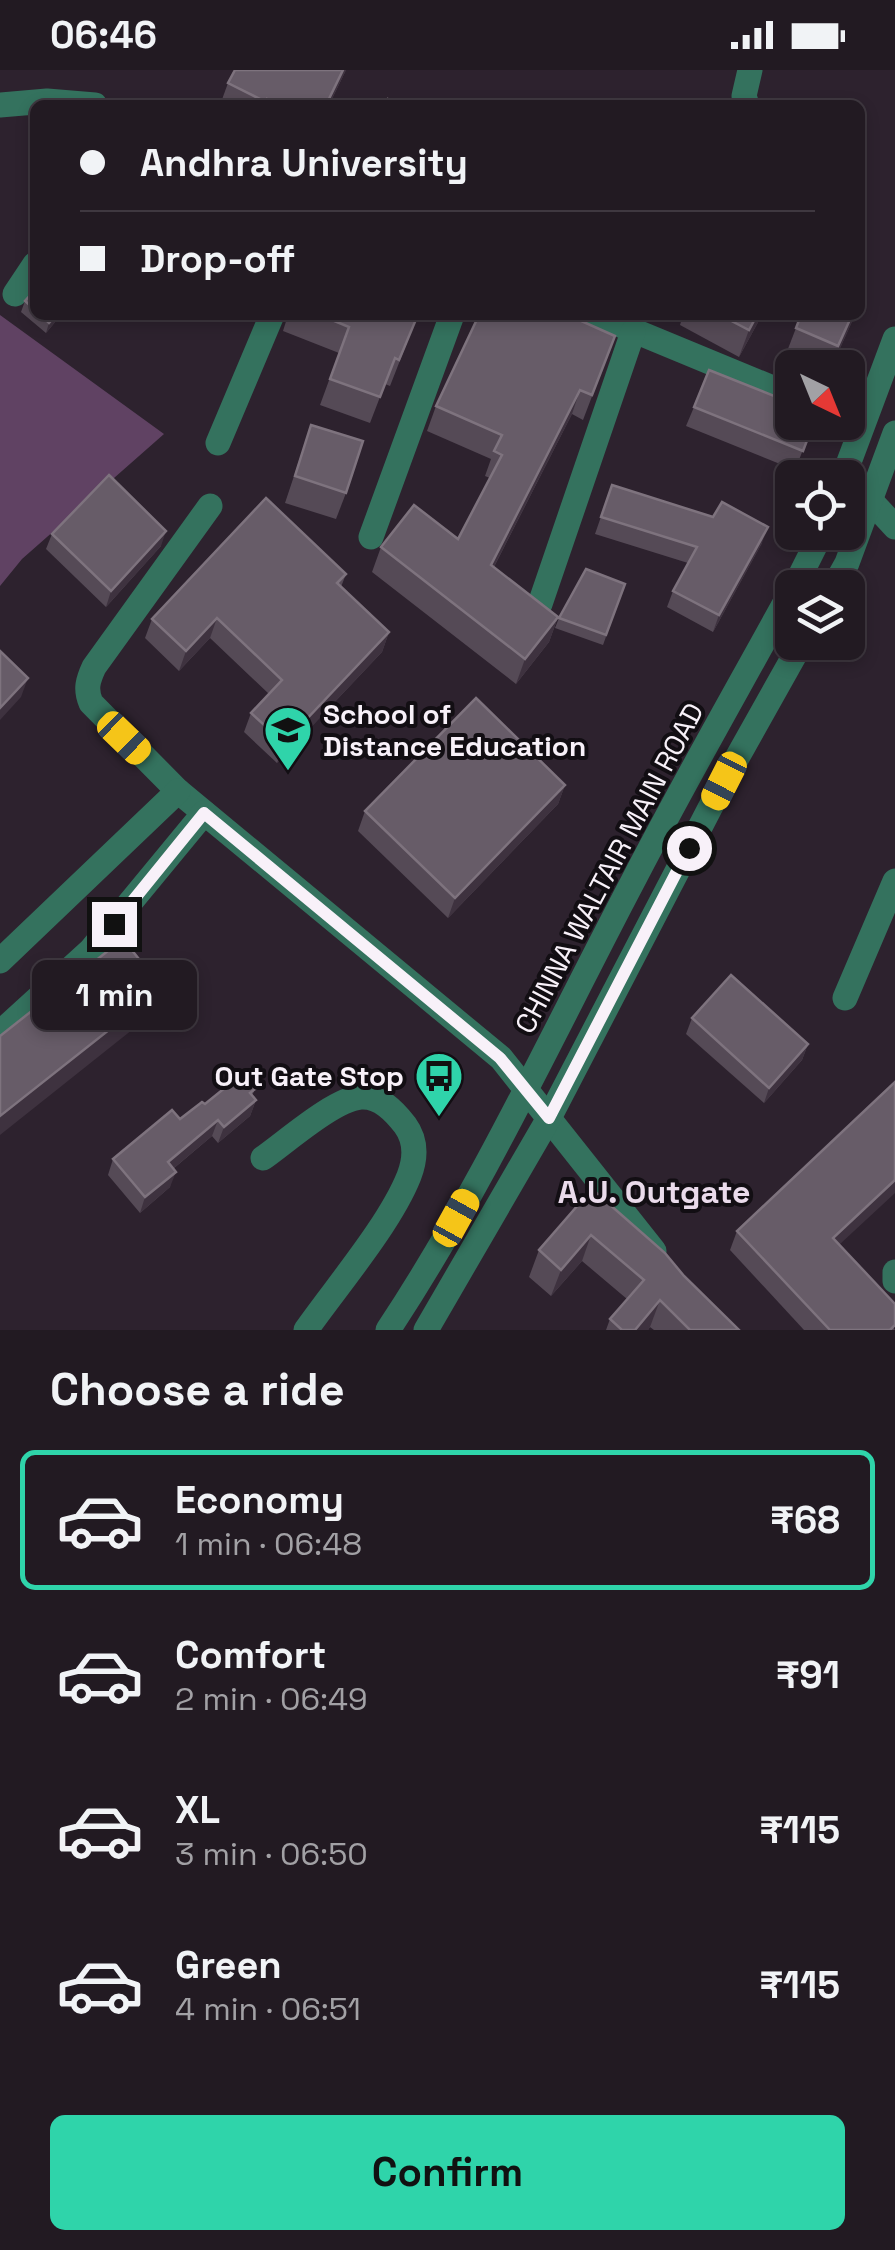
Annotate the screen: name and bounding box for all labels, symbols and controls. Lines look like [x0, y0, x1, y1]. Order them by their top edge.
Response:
text: 06:46 [50, 11, 157, 59]
text: Andhra University [140, 139, 468, 187]
text: Drop-off [140, 235, 295, 283]
north arrow [775, 350, 865, 440]
map controls [775, 350, 865, 660]
button: locate [775, 460, 865, 550]
button: layers [775, 570, 865, 660]
place label: School of Distance Education [323, 696, 586, 764]
street label: CHINNA WALTAIR MAIN ROAD [506, 696, 712, 1040]
school or university icon: School of Distance Education [262, 704, 314, 772]
car [92, 706, 156, 770]
car [697, 747, 751, 815]
route start [667, 826, 712, 871]
route end [92, 902, 137, 947]
callout: 1 min [32, 959, 196, 1029]
text: 1 min [75, 975, 154, 1015]
bus stop icon: Out Gate Stop [413, 1050, 465, 1118]
place label: Out Gate Stop [214, 1058, 404, 1094]
district label: A.U. Outgate [558, 1172, 750, 1212]
car [428, 1184, 484, 1252]
text: Choose a ride [50, 1361, 345, 1418]
icon: car [55, 1475, 145, 1565]
text: Economy [175, 1476, 344, 1524]
text: ₹68 [770, 1496, 840, 1544]
text: 1 min · 06:48 [175, 1524, 362, 1564]
icon: car [55, 1630, 145, 1720]
text: Comfort [175, 1631, 326, 1679]
text: ₹91 [776, 1651, 840, 1699]
text: 2 min · 06:49 [175, 1679, 368, 1719]
icon: car [55, 1785, 145, 1875]
text: XL [175, 1786, 220, 1834]
text: ₹115 [759, 1806, 840, 1854]
text: 3 min · 06:50 [175, 1834, 368, 1874]
icon: car [55, 1940, 145, 2030]
text: Green [175, 1941, 282, 1989]
text: ₹115 [759, 1961, 840, 2009]
text: 4 min · 06:51 [175, 1989, 361, 2029]
button: Confirm [50, 2115, 845, 2230]

